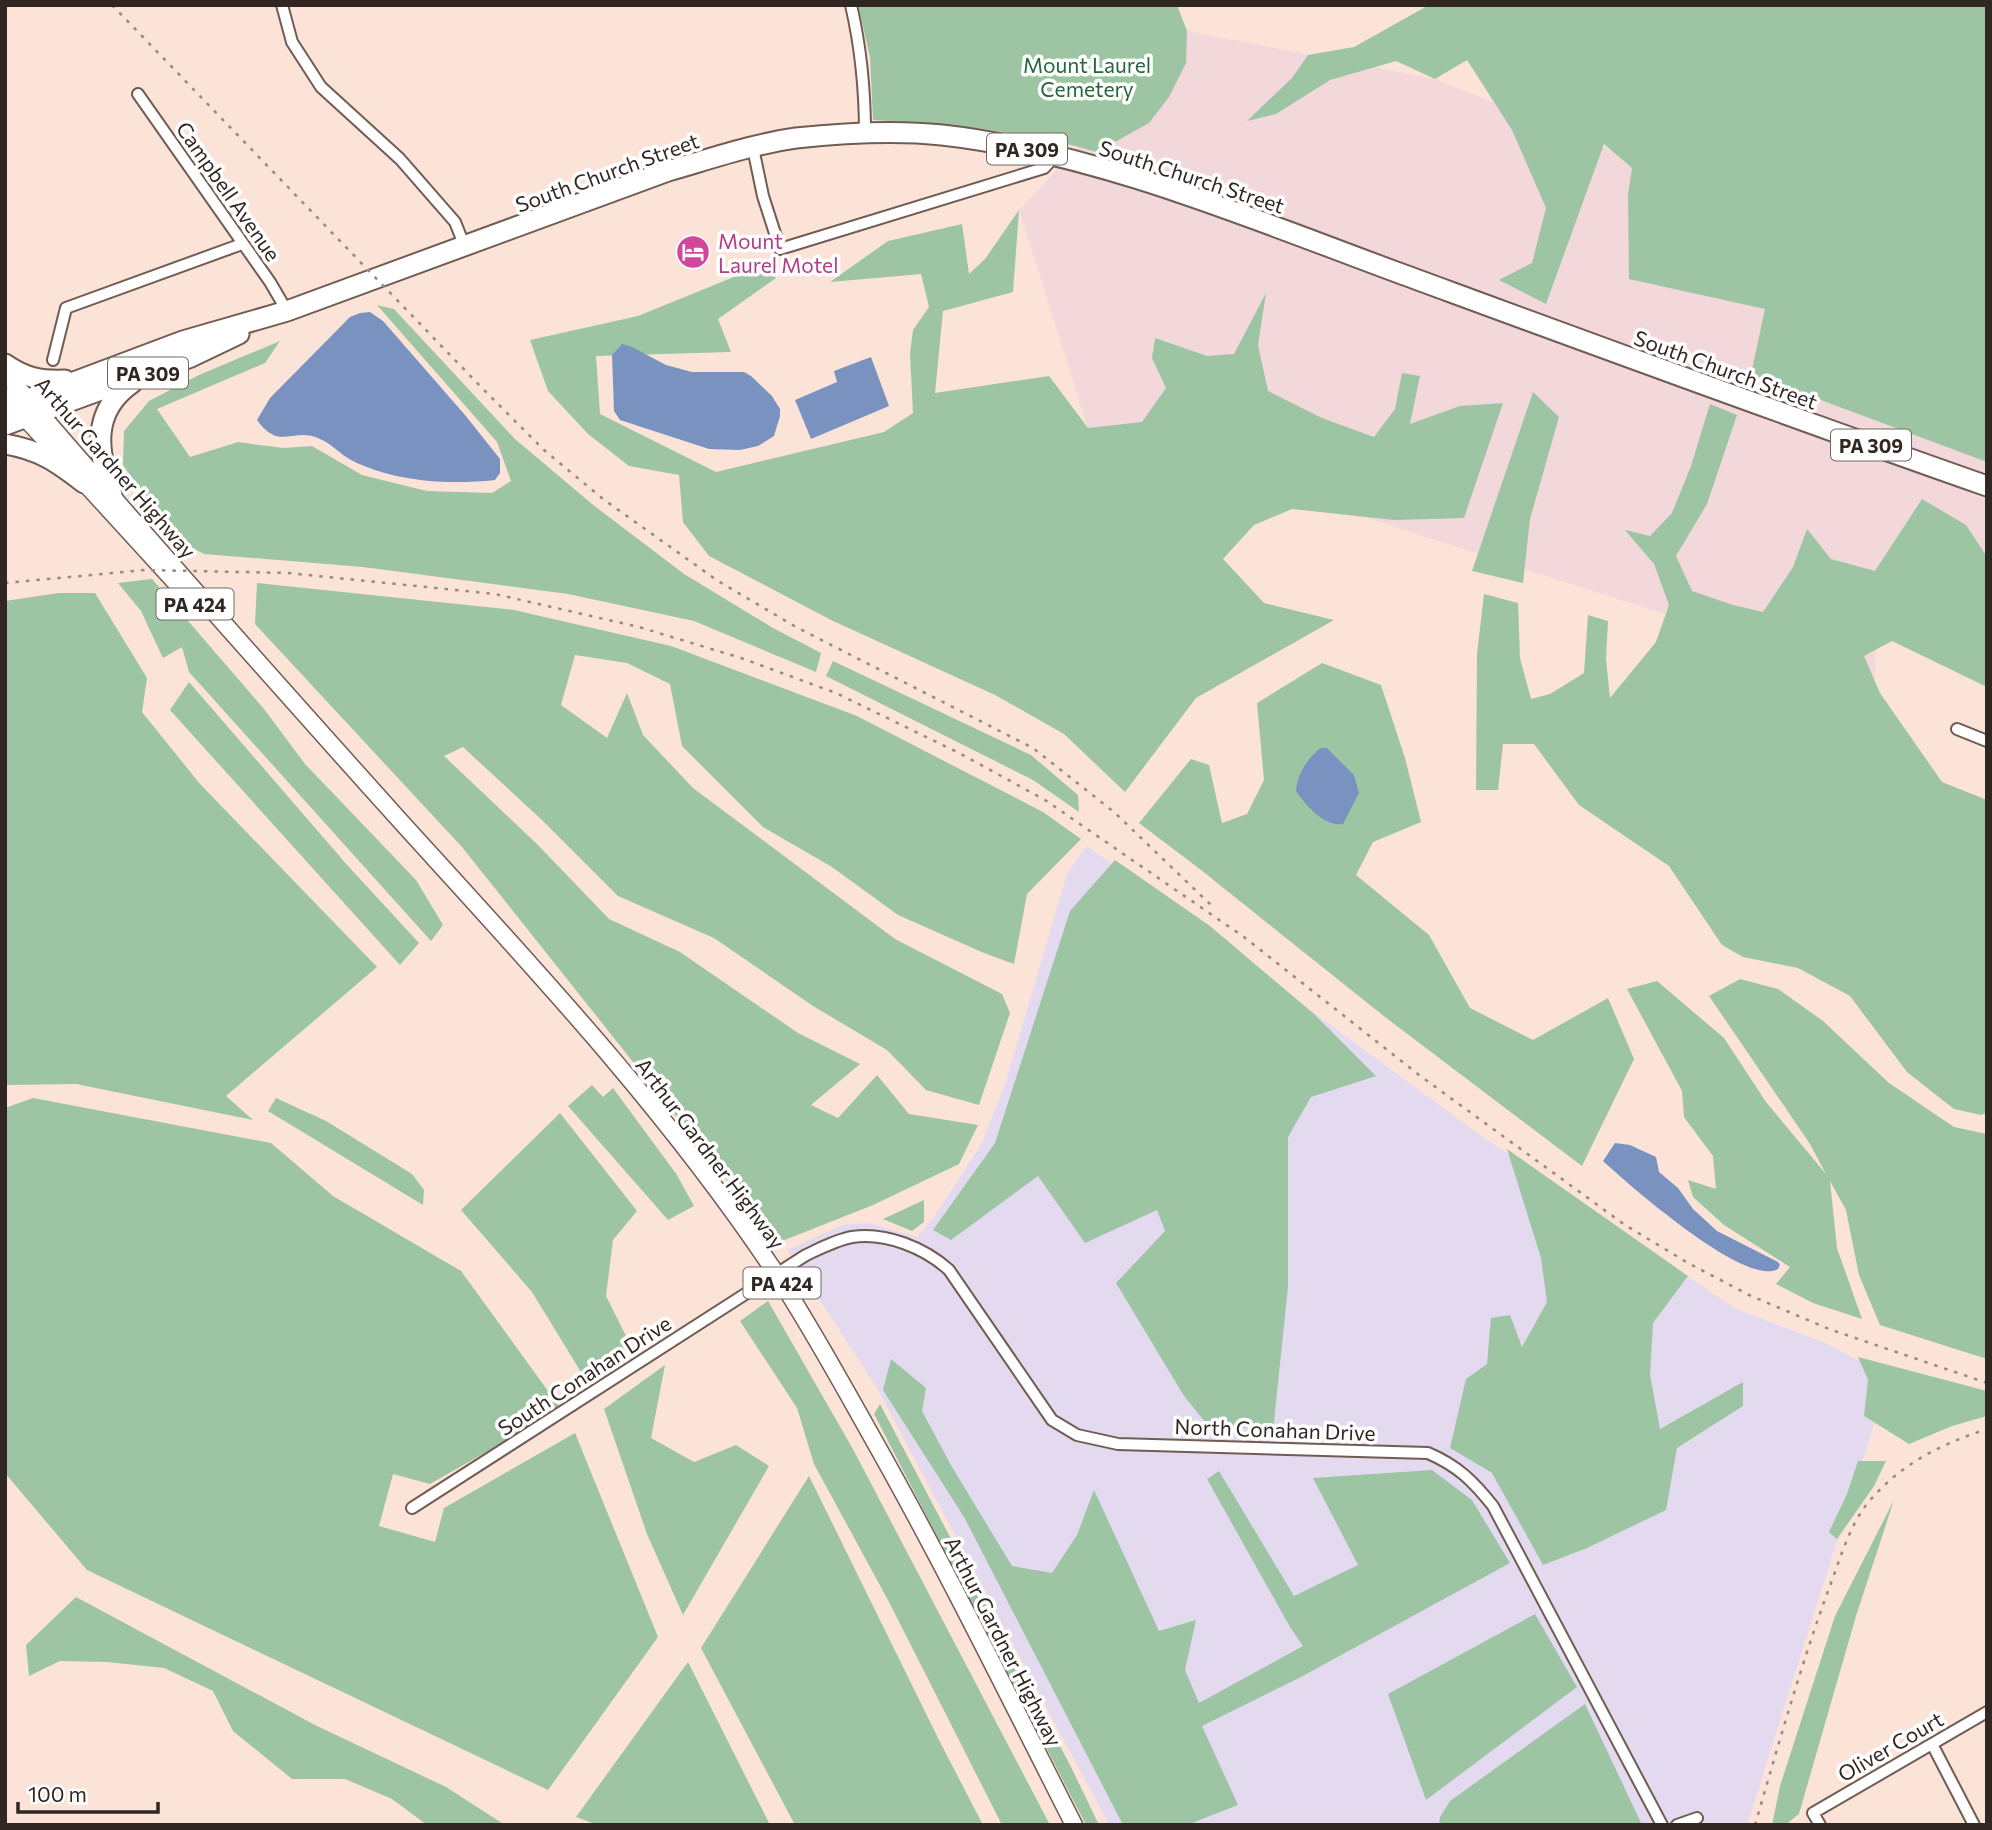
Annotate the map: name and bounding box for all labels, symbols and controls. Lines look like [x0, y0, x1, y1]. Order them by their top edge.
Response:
park label: Mount Laurel Cemetery [1023, 52, 1151, 101]
street label: Campbell Avenue [172, 117, 286, 265]
street label: South Church Street [512, 127, 702, 217]
road number: PA 309 [987, 134, 1067, 164]
street label: South Church Street [1096, 134, 1288, 218]
place label: Mount Laurel Motel [718, 228, 839, 277]
hotel icon: Mount Laurel Motel [674, 233, 712, 271]
street label: South Church Street [1631, 324, 1821, 414]
road number: PA 309 [108, 358, 188, 388]
street label: Arthur Gardner Highway [30, 371, 202, 563]
road number: PA 309 [1831, 430, 1911, 460]
road number: PA 424 [156, 589, 234, 620]
street label: Arthur Gardner Highway [631, 1053, 791, 1253]
road number: PA 424 [744, 1268, 820, 1298]
street label: South Conahan Drive [493, 1310, 675, 1440]
street label: North Conahan Drive [1174, 1413, 1376, 1445]
street label: Arthur Gardner Highway [940, 1532, 1068, 1750]
street label: Oliver Court [1833, 1706, 1947, 1786]
scale bar [18, 1770, 158, 1814]
text: 100 m [28, 1781, 87, 1806]

